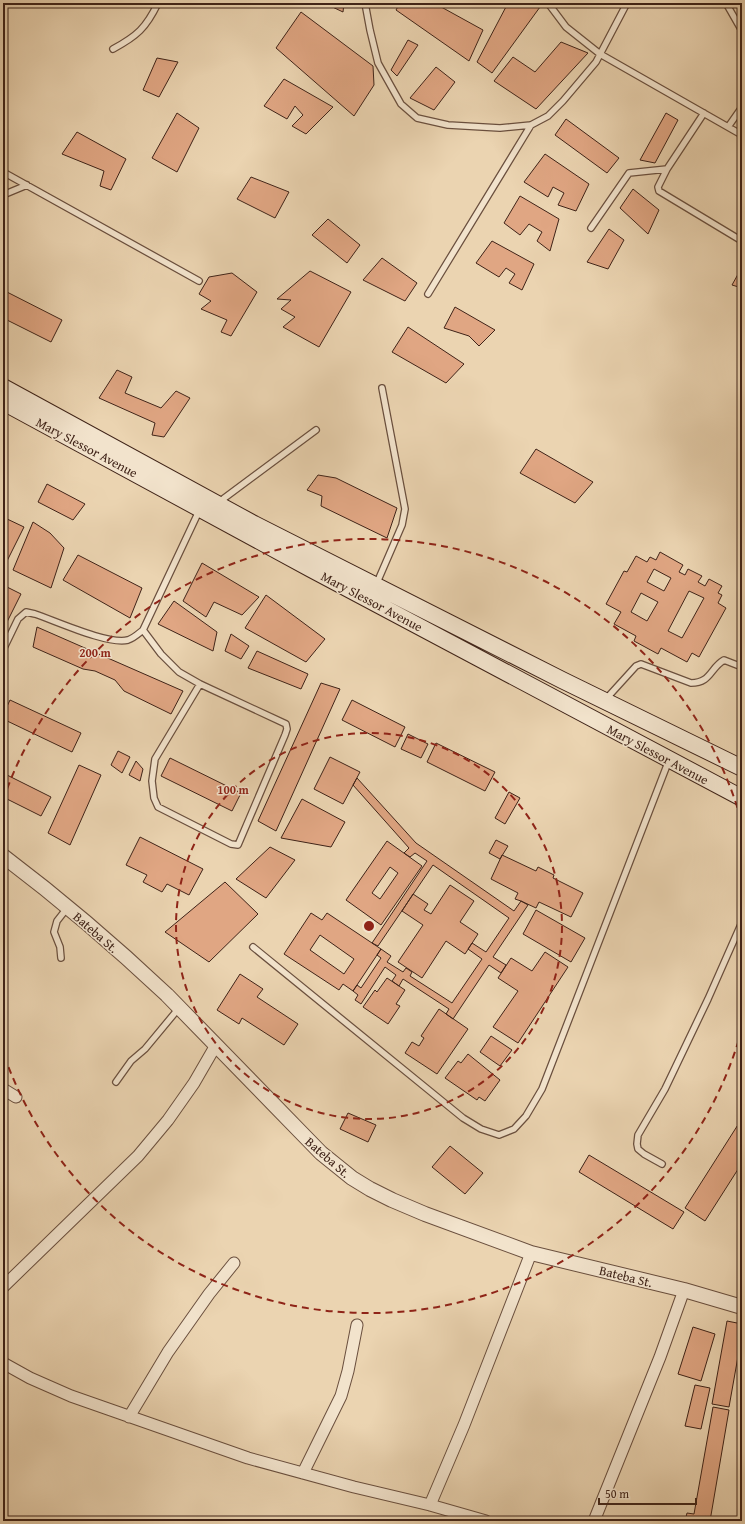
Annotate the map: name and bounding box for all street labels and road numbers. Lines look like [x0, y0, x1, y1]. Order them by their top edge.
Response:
street label: Mary Slessor Avenue [33, 413, 141, 482]
street label: Mary Slessor Avenue [318, 567, 426, 636]
street label: Mary Slessor Avenue [604, 720, 712, 789]
street label: Bateba St. [69, 907, 122, 957]
street label: Bateba St. [301, 1132, 354, 1182]
street label: Bateba St. [597, 1261, 654, 1292]

